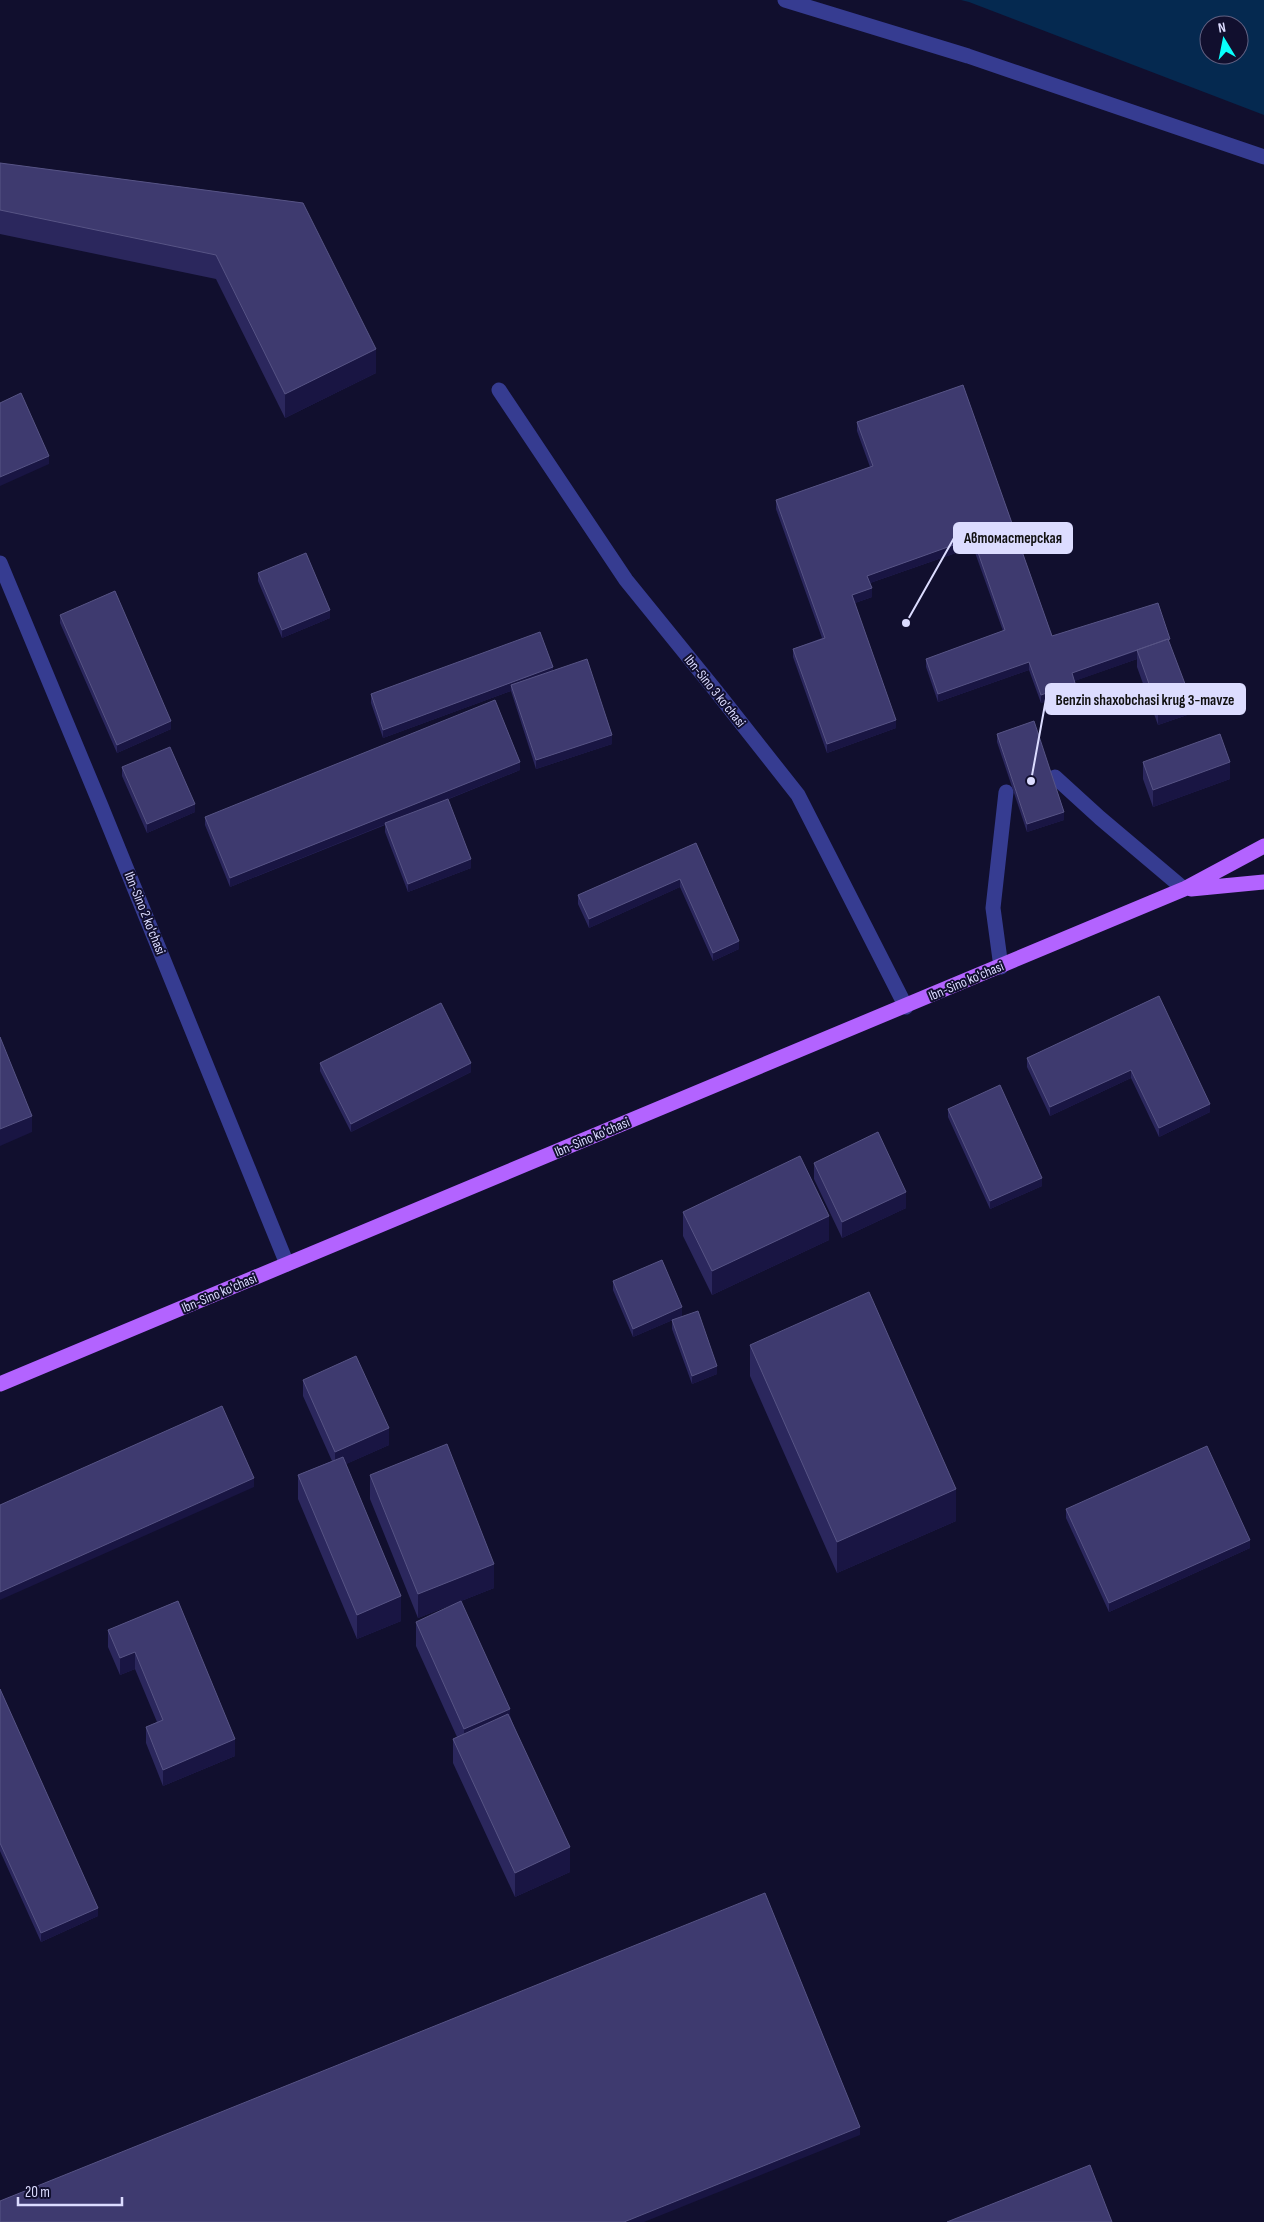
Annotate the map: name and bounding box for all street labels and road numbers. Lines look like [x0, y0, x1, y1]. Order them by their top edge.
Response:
street label: Ibn-Sino 3 ko'chasi [681, 651, 749, 731]
street label: Ibn-Sino 2 ko'chasi [121, 869, 169, 957]
street label: Ibn-Sino ko'chasi [926, 958, 1006, 1004]
street label: Ibn-Sino ko'chasi [552, 1114, 632, 1160]
street label: Ibn-Sino ko'chasi [179, 1270, 259, 1316]

